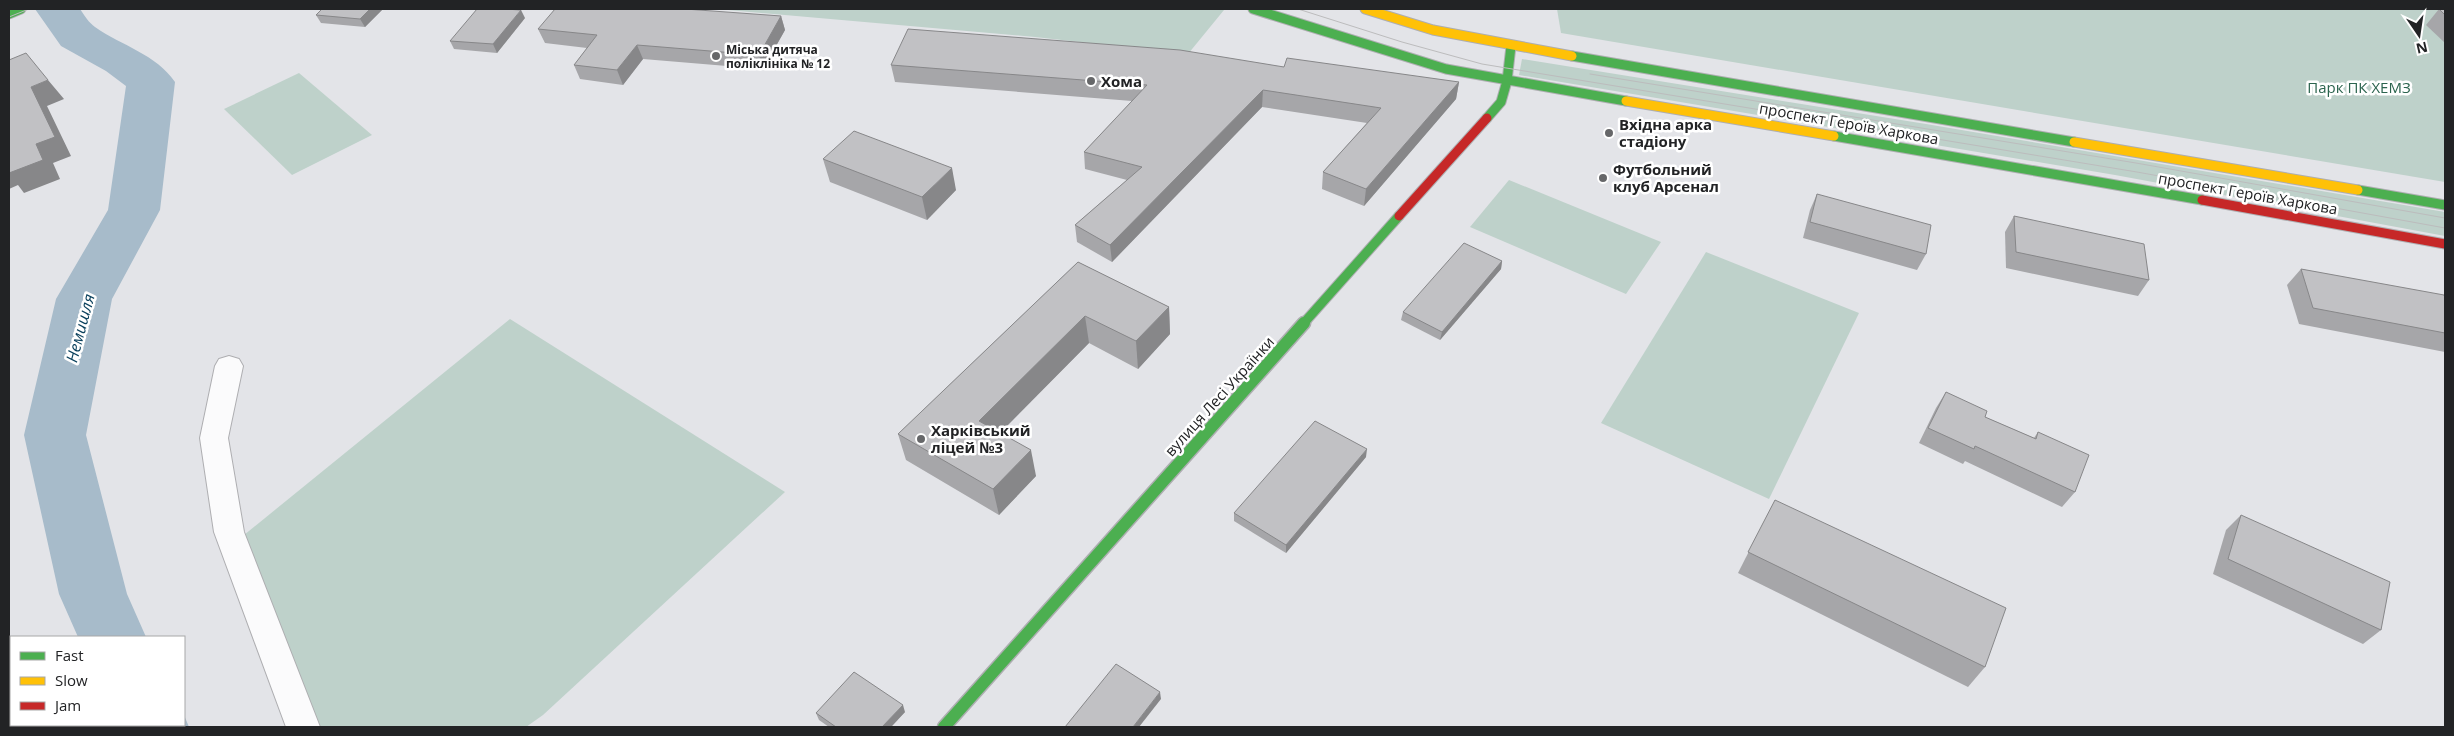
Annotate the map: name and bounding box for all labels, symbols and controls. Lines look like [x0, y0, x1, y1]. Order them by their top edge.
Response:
north arrow [2394, 10, 2444, 60]
text: N [2414, 38, 2430, 59]
place label: Міська дитяча поліклініка № 12 [726, 41, 830, 72]
marker: Міська дитяча поліклініка № 12 [710, 50, 722, 62]
place label: Хома [1101, 71, 1142, 91]
marker: Хома [1085, 75, 1097, 87]
park label: Парк ПК ХЕМЗ [2307, 77, 2411, 97]
street label: проспект Героїв Харкова [1758, 97, 1940, 149]
place label: Вхідна арка стадіону [1619, 114, 1712, 151]
marker: Вхідна арка стадіону [1603, 127, 1615, 139]
place label: Футбольний клуб Арсенал [1613, 159, 1719, 196]
street label: проспект Героїв Харкова [2157, 167, 2339, 219]
marker: Футбольний клуб Арсенал [1597, 172, 1609, 184]
water label: Немишля [60, 291, 100, 365]
street label: вулиця Лесі Українки [1160, 332, 1278, 460]
place label: Харківський ліцей №3 [931, 420, 1031, 457]
marker: Харківський ліцей №3 [915, 433, 927, 445]
legend [10, 636, 185, 726]
text: Fast [55, 645, 84, 665]
text: Slow [55, 670, 88, 690]
text: Jam [53, 695, 81, 715]

